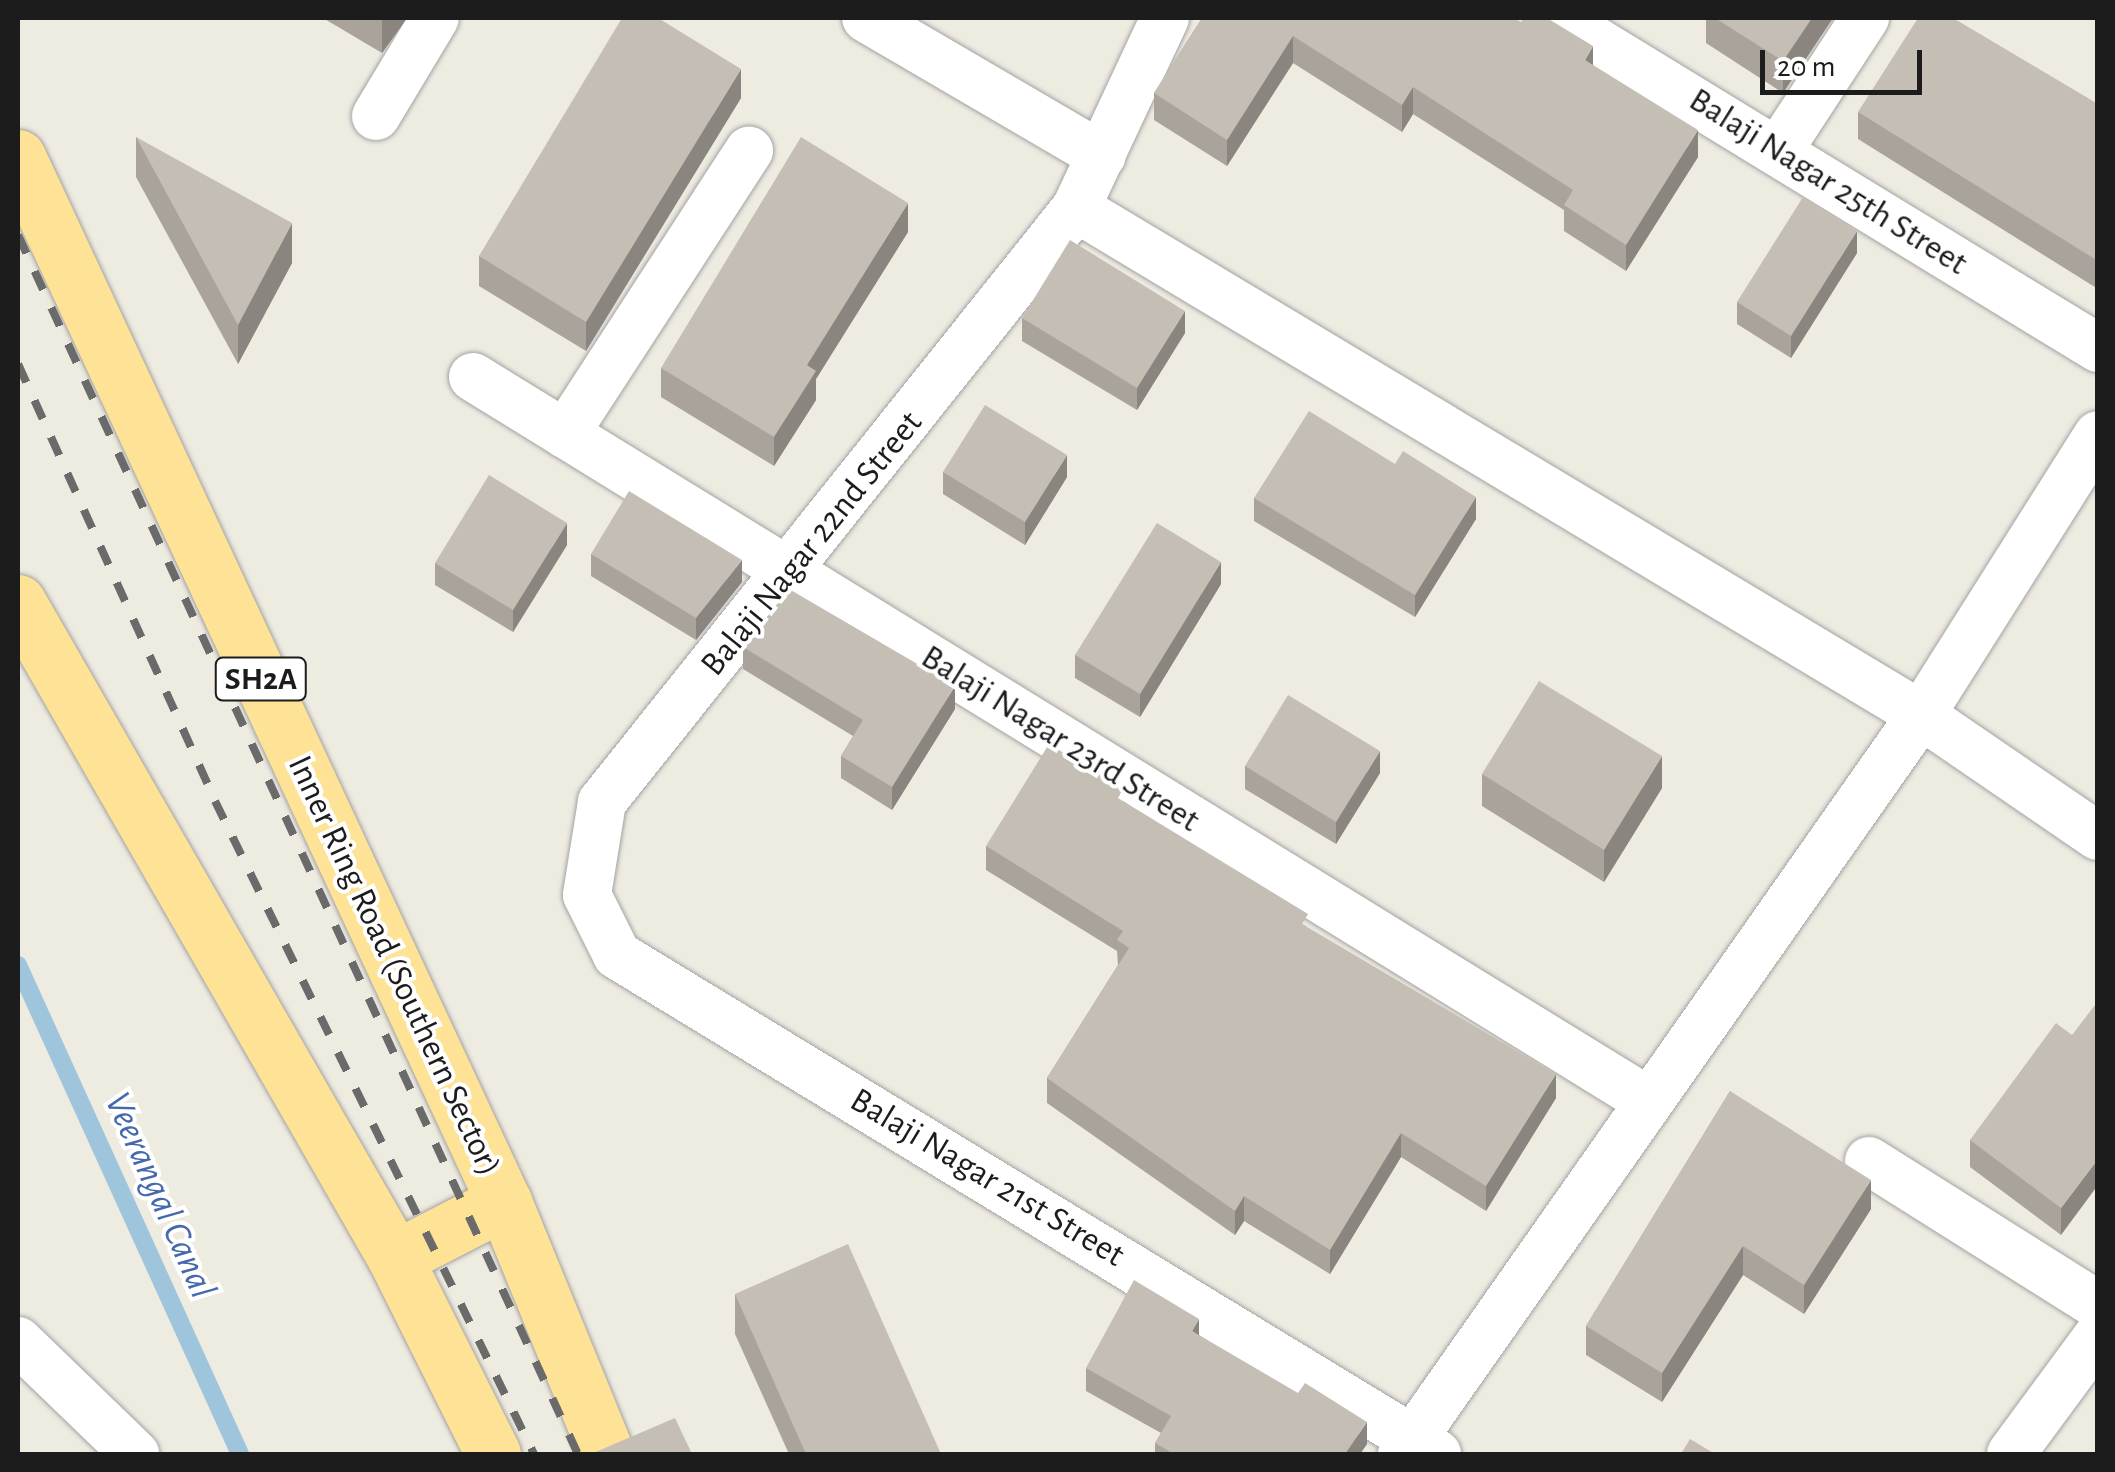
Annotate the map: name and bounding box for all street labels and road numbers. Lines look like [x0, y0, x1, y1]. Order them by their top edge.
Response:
street label: Balaji Nagar 25th Street [1681, 79, 1975, 285]
street label: Balaji Nagar 22nd Street [692, 403, 932, 685]
street label: Balaji Nagar 23rd Street [913, 636, 1207, 842]
road number: SH2A [214, 652, 308, 706]
street label: Inner Ring Road (Southern Sector) [278, 749, 510, 1183]
street label: Balaji Nagar 21st Street [842, 1080, 1132, 1276]

